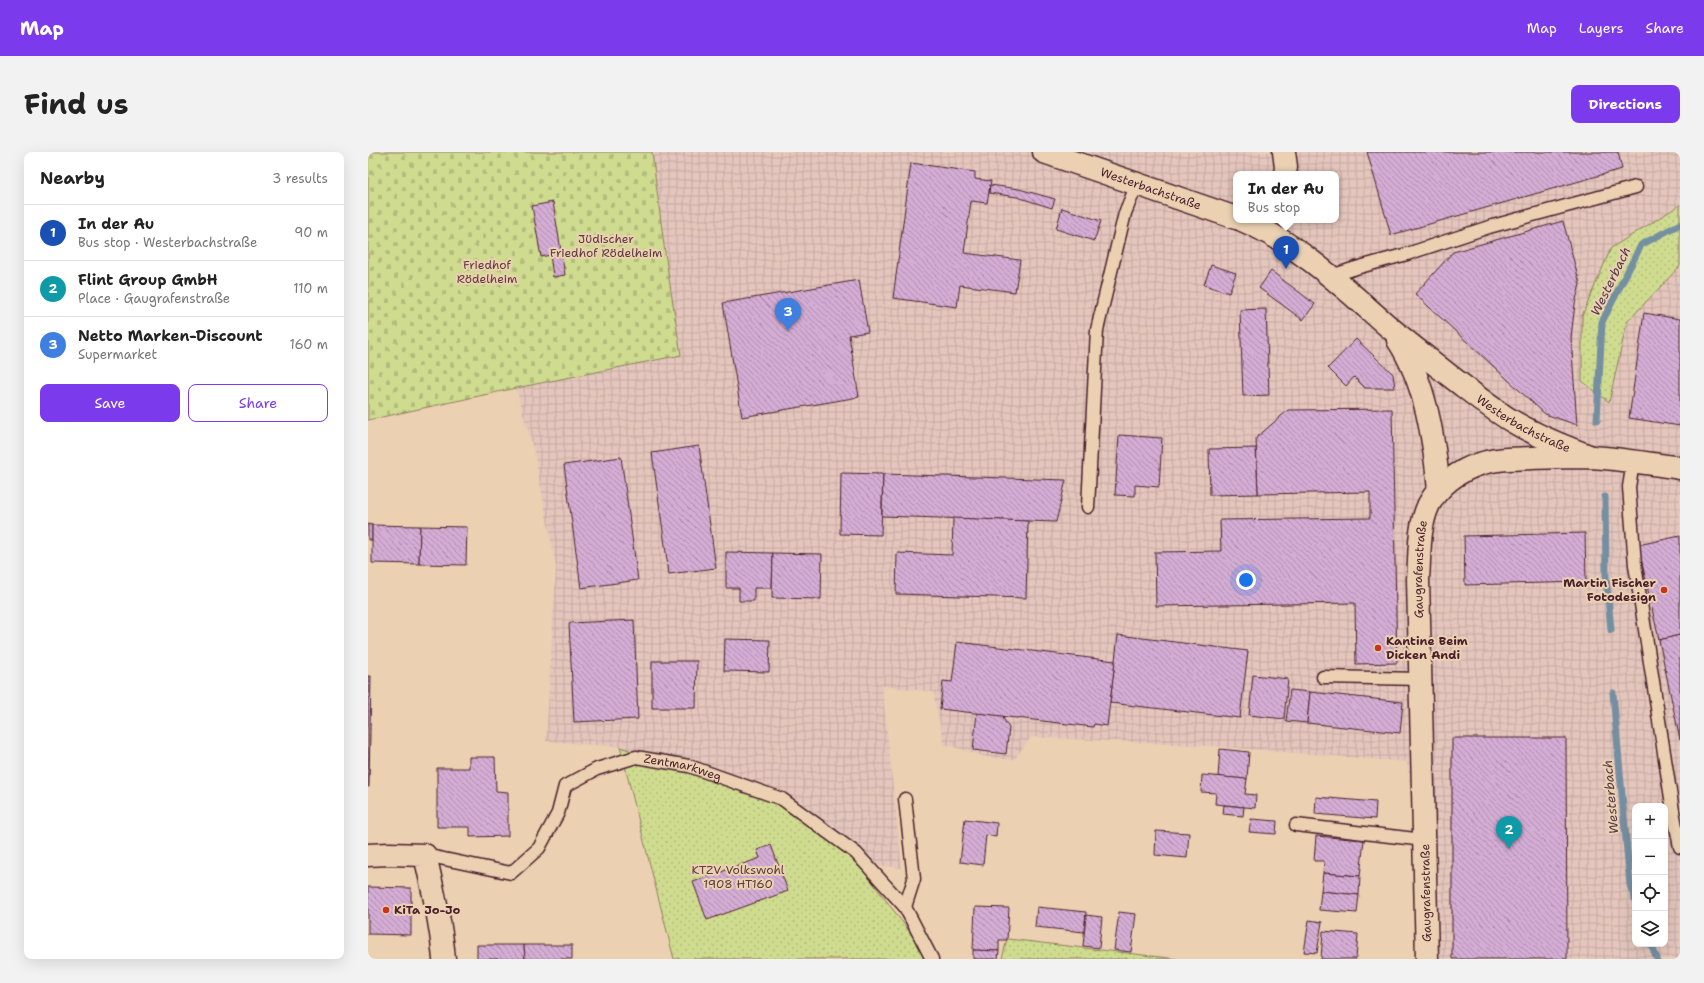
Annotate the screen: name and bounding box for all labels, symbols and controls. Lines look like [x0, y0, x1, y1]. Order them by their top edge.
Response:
text: Map [20, 16, 64, 41]
text: Map [1527, 19, 1557, 37]
text: Layers [1579, 19, 1623, 37]
text: Share [1645, 19, 1684, 37]
text: Find us [24, 85, 129, 123]
button: Directions [1571, 85, 1680, 123]
street label: Westerbachstraße [1098, 164, 1204, 214]
text: Nearby [40, 167, 105, 189]
text: 3 results [272, 170, 328, 187]
popup [1233, 171, 1339, 223]
text: In der Au [1248, 179, 1324, 199]
text: Bus stop [1248, 199, 1300, 216]
text: In der Au [78, 214, 154, 234]
text: 1 [50, 224, 56, 241]
text: 90 m [294, 224, 328, 241]
park label: Jüdischer Friedhof Rödelheim [550, 231, 662, 261]
text: Bus stop · Westerbachstraße [78, 234, 257, 251]
pin: 1 [1273, 236, 1299, 269]
water label: Westerbach [1586, 244, 1634, 318]
park label: Friedhof Rödelheim [457, 257, 517, 287]
text: Flint Group GmbH [78, 270, 218, 290]
text: 2 [48, 280, 58, 297]
text: 110 m [293, 280, 328, 297]
text: Place · Gaugrafenstraße [78, 290, 230, 307]
pin: 3 [775, 298, 801, 331]
text: Netto Marken-Discount [78, 326, 263, 346]
text: 3 [48, 336, 58, 353]
text: 160 m [290, 336, 328, 353]
text: Supermarket [78, 346, 157, 363]
button: Save [40, 384, 180, 422]
button: Share [188, 384, 328, 422]
street label: Westerbachstraße [1473, 391, 1573, 456]
street label: Gaugrafenstraße [1410, 518, 1431, 618]
your location [1236, 570, 1256, 590]
place label: Martin Fischer Fotodesign [1563, 575, 1657, 605]
marker: Martin Fischer Fotodesign [1659, 585, 1669, 595]
place label: Kantine Beim Dicken Andi [1386, 633, 1468, 663]
marker: Kantine Beim Dicken Andi [1373, 643, 1383, 653]
street label: Zentmarkweg [642, 750, 724, 785]
water label: Westerbach [1599, 759, 1622, 835]
map controls [1632, 803, 1668, 947]
button: + [1632, 803, 1668, 839]
pin: 2 [1496, 816, 1522, 849]
button: − [1632, 839, 1668, 875]
street label: Gaugrafenstraße [1417, 843, 1435, 942]
park label: KTZV Volkswohl 1908 HT160 [692, 862, 785, 892]
button: locate [1632, 875, 1668, 911]
place label: KiTa Jo-Jo [394, 902, 461, 918]
marker: KiTa Jo-Jo [381, 905, 391, 915]
button: layers [1632, 911, 1668, 947]

